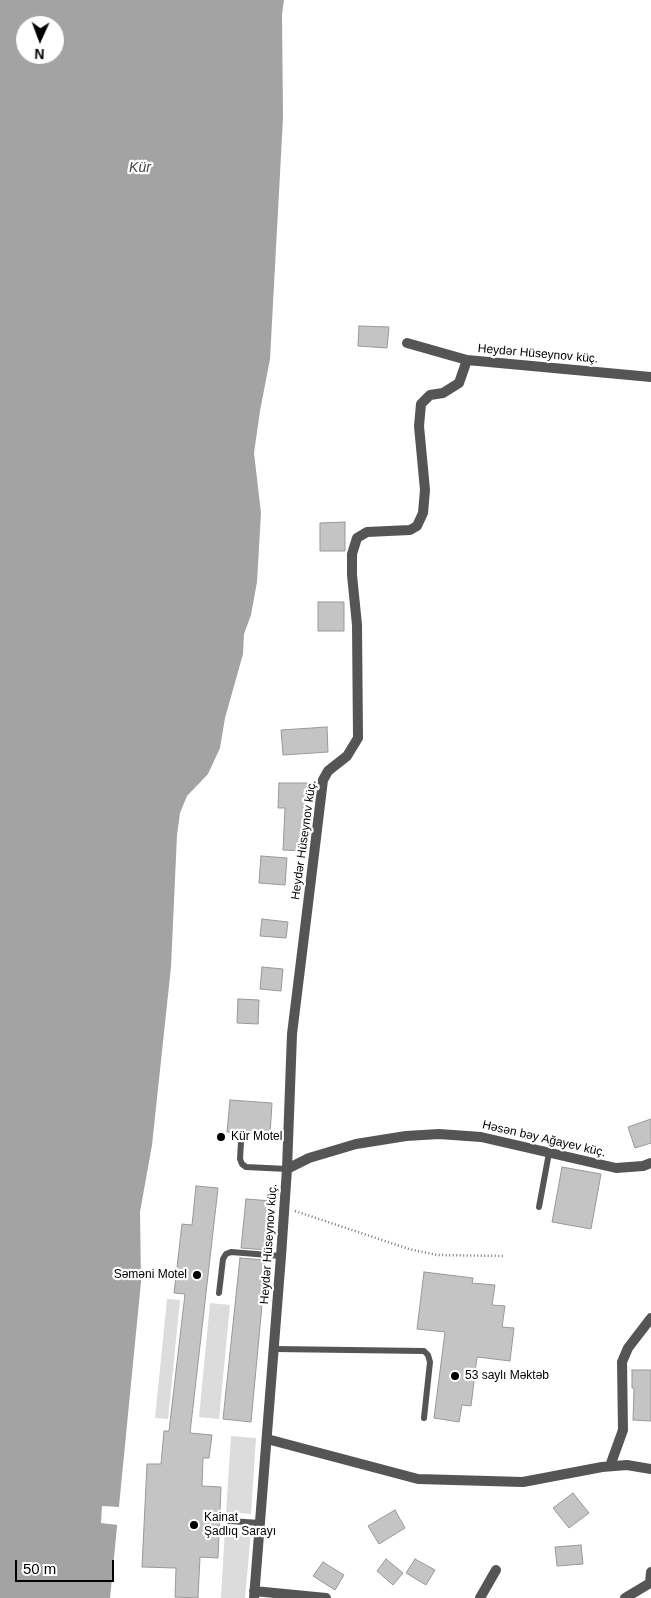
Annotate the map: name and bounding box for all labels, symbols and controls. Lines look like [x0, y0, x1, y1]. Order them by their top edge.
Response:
north arrow [15, 15, 65, 65]
text: N [34, 46, 45, 62]
water label: Kür [129, 160, 151, 176]
street label: Heydər Hüseynov küç. [477, 342, 599, 366]
street label: Heydər Hüseynov küç. [288, 779, 320, 901]
street label: Həsən bəy Ağayev küç. [481, 1118, 607, 1160]
place label: Kür Motel [231, 1130, 282, 1144]
marker: Kür Motel [215, 1131, 227, 1143]
street label: Heydər Hüseynov küç. [258, 1183, 280, 1305]
place label: Səməni Motel [114, 1268, 187, 1282]
marker: Səməni Motel [191, 1269, 203, 1281]
place label: 53 saylı Məktəb [465, 1369, 549, 1383]
marker: 53 saylı Məktəb [449, 1370, 461, 1382]
place label: Kainat Şadlıq Sarayı [204, 1511, 276, 1539]
marker: Kainat Şadlıq Sarayı [188, 1519, 200, 1531]
scale bar [18, 1550, 116, 1582]
text: 50 m [23, 1560, 56, 1577]

